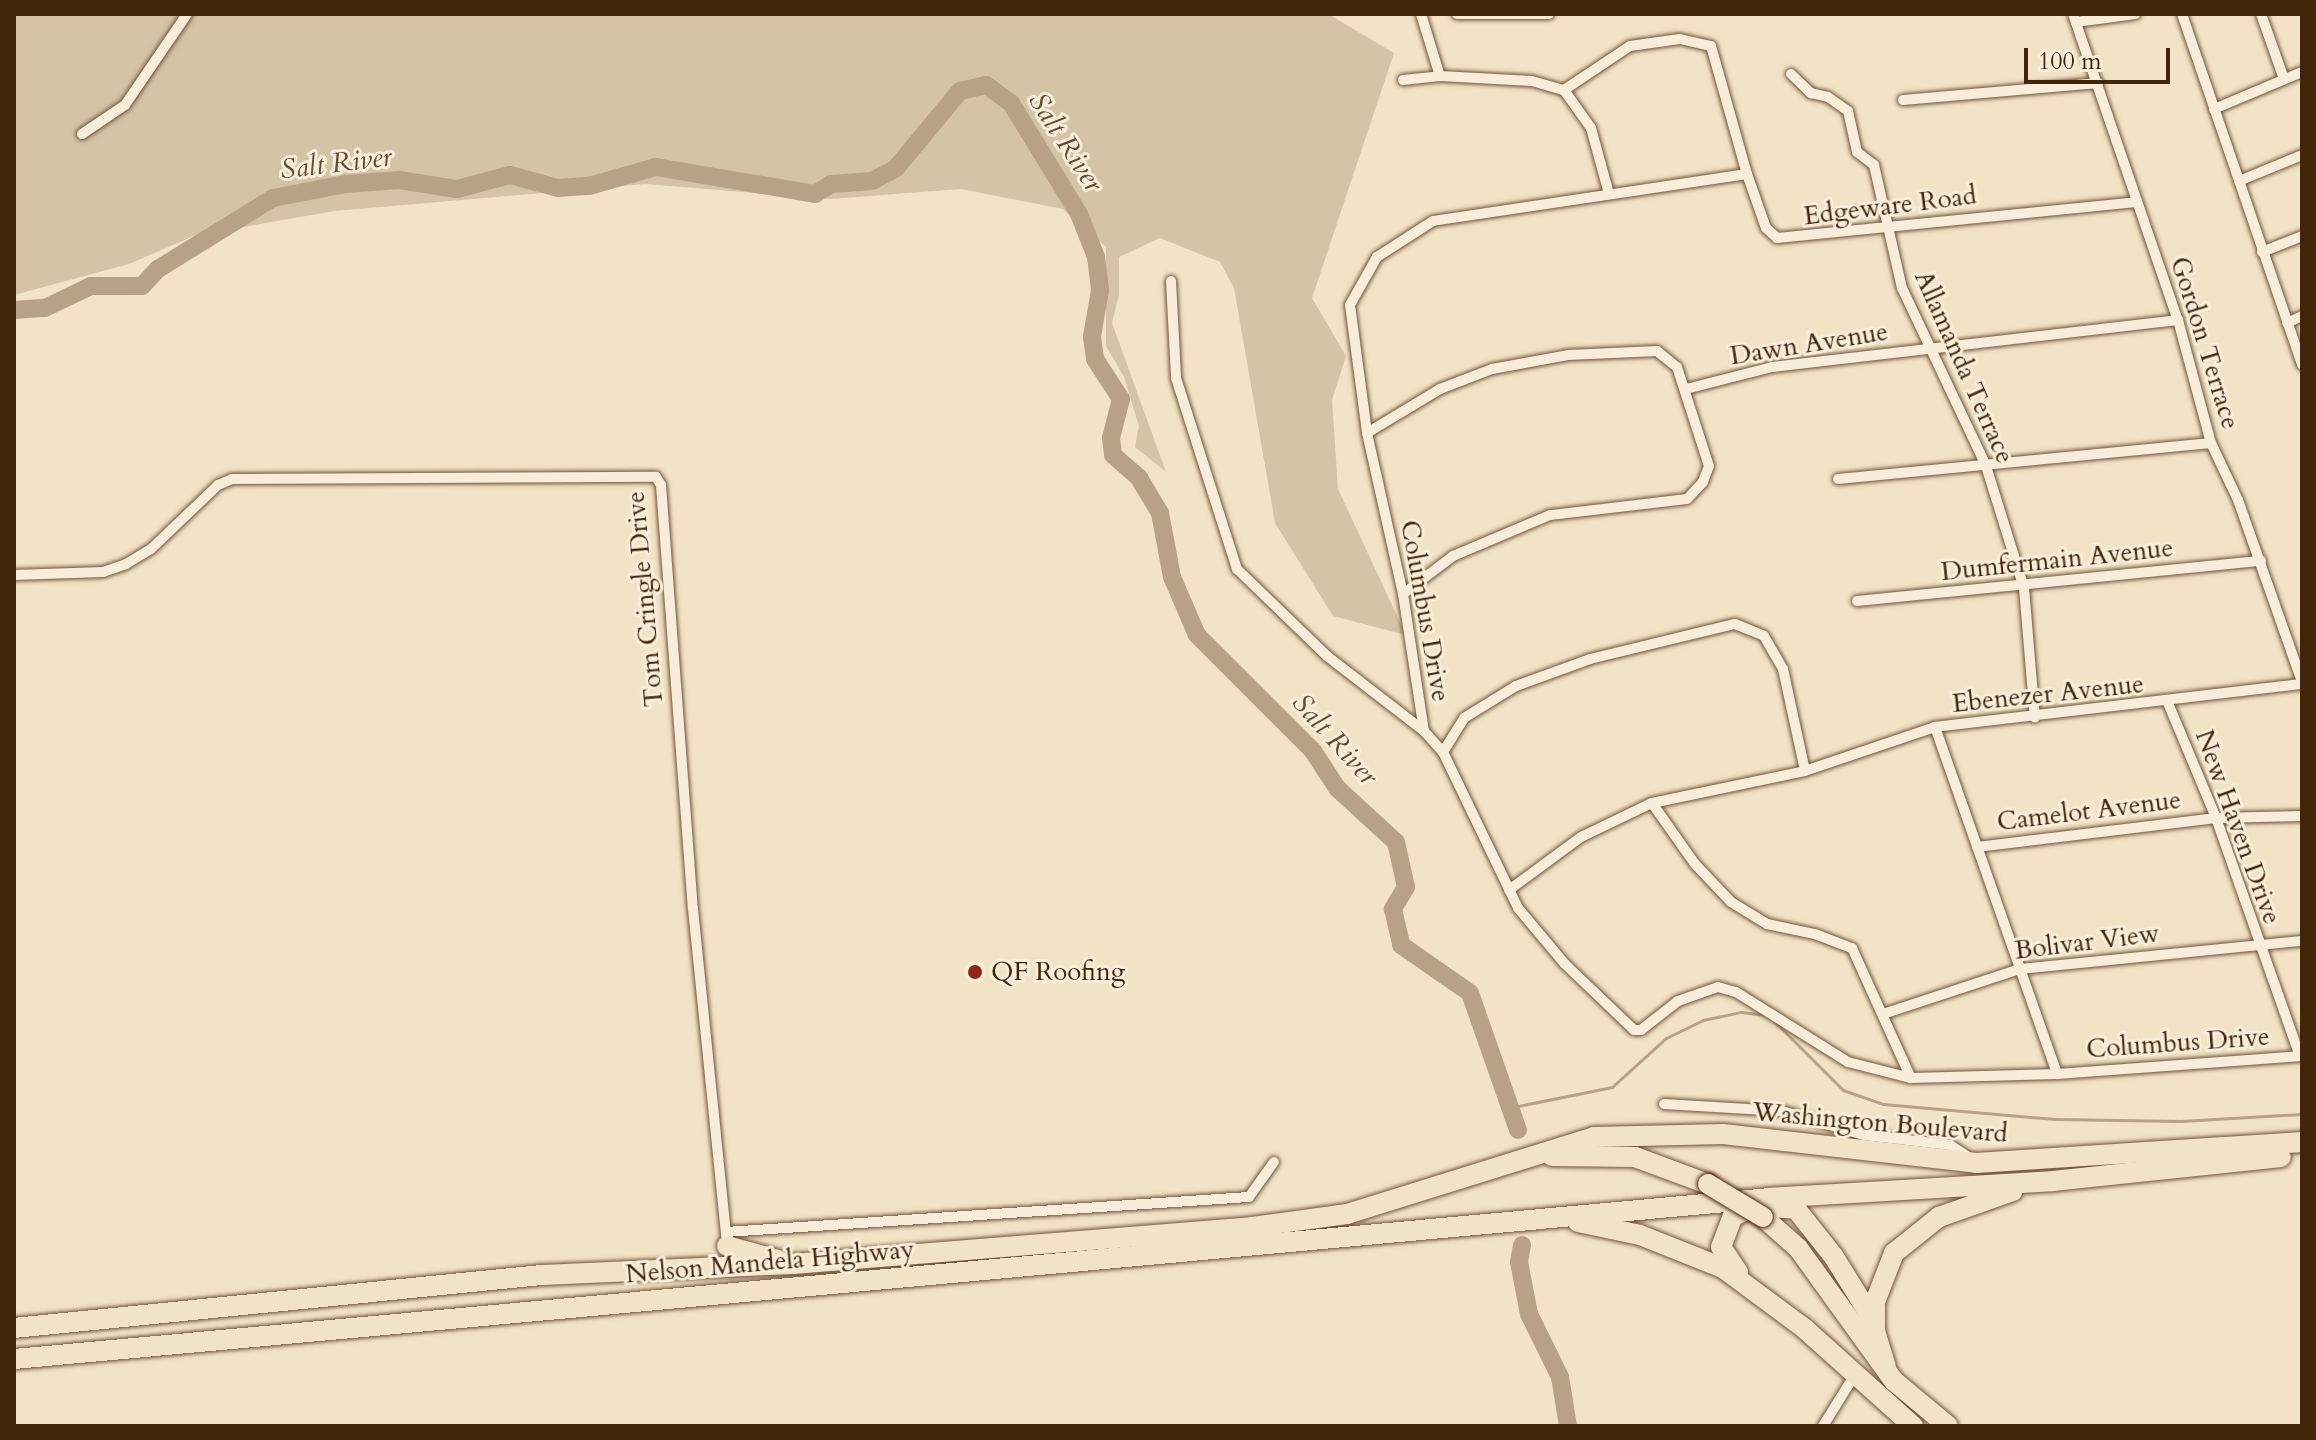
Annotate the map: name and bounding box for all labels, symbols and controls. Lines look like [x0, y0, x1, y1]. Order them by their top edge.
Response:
scale bar [2028, 32, 2174, 82]
text: 100 m [2038, 45, 2102, 78]
water label: Salt River [1021, 86, 1111, 198]
water label: Salt River [278, 140, 394, 186]
street label: Edgeware Road [1802, 180, 1978, 232]
street label: Gordon Terrace [2164, 253, 2246, 433]
street label: Allamanda Terrace [1907, 266, 2021, 468]
street label: Dawn Avenue [1728, 316, 1890, 372]
street label: Tom Cringle Drive [620, 490, 670, 708]
street label: Columbus Drive [1394, 518, 1456, 704]
street label: Dumfermain Avenue [1939, 532, 2175, 588]
street label: Ebenezer Avenue [1951, 668, 2145, 720]
water label: Salt River [1285, 686, 1385, 792]
street label: New Haven Drive [2188, 726, 2288, 928]
street label: Camelot Avenue [1995, 784, 2183, 838]
street label: Bolivar View [2013, 918, 2161, 966]
place label: QF Roofing [991, 956, 1125, 988]
marker: QF Roofing [966, 963, 984, 981]
street label: Columbus Drive [2085, 1021, 2271, 1065]
street label: Washington Boulevard [1751, 1096, 2009, 1150]
street label: Nelson Mandela Highway [624, 1234, 916, 1290]

